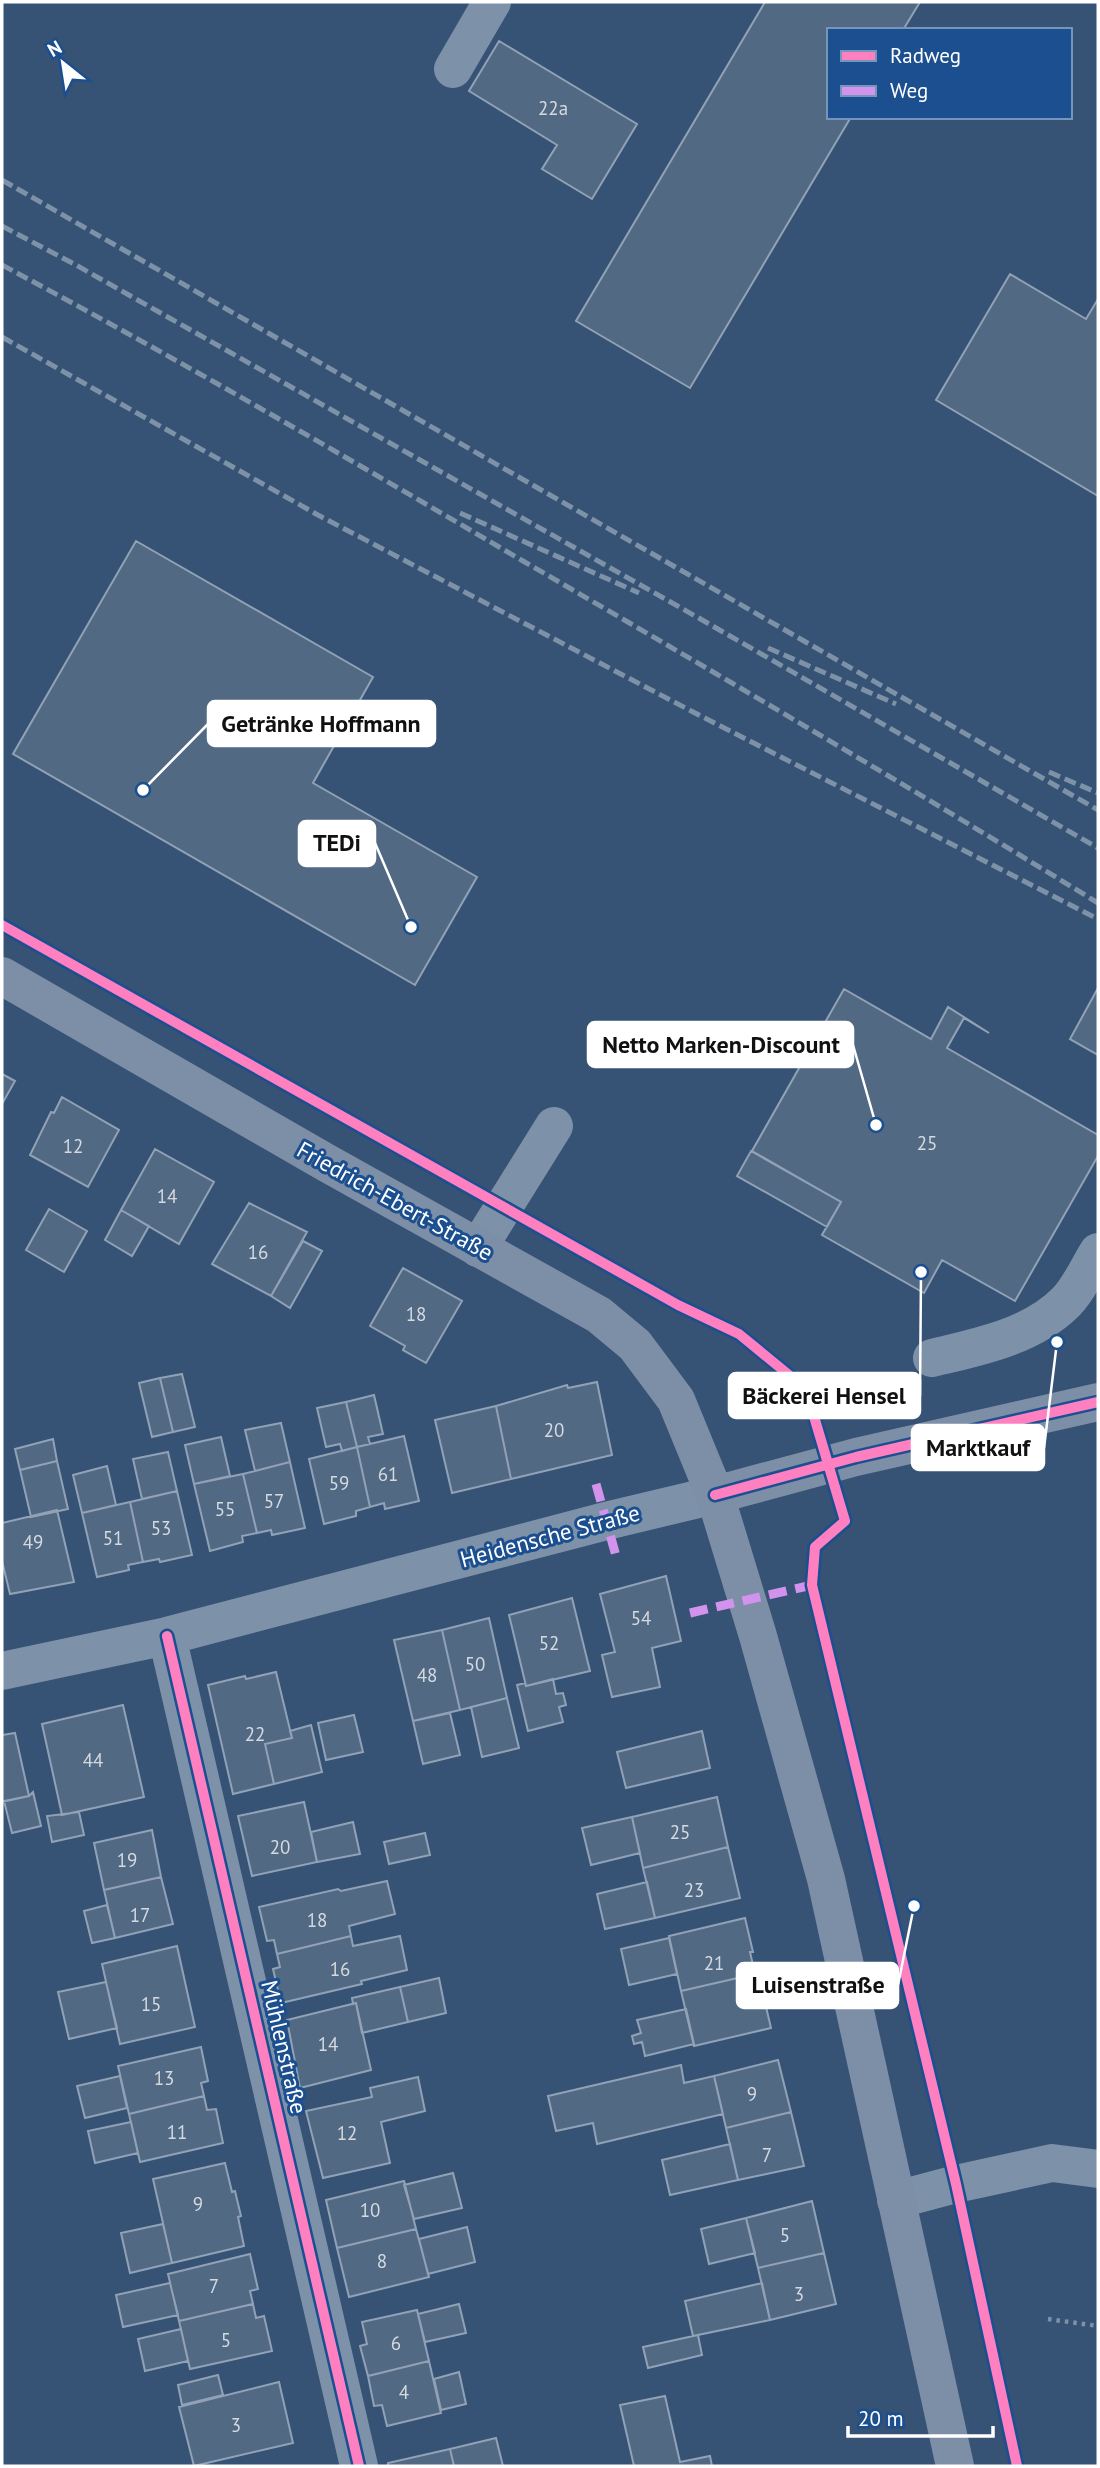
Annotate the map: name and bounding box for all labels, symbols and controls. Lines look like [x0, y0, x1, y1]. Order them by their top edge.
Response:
north arrow [28, 28, 98, 98]
legend [827, 28, 1072, 119]
text: N [43, 35, 66, 62]
text: Radweg [890, 42, 961, 69]
text: Weg [890, 77, 928, 104]
house number: 22a [538, 96, 568, 120]
callout: Getränke Hoffmann [208, 701, 435, 746]
text: Getränke Hoffmann [221, 708, 421, 739]
callout: TEDi [299, 821, 375, 866]
text: TEDi [313, 827, 361, 858]
callout: Netto Marken-Discount [588, 1022, 853, 1067]
text: Netto Marken-Discount [602, 1029, 840, 1060]
house number: 25 [917, 1131, 937, 1155]
house number: 12 [63, 1134, 83, 1158]
street label: Friedrich-Ebert-Straße [292, 1135, 498, 1267]
house number: 14 [157, 1184, 177, 1208]
house number: 16 [248, 1240, 268, 1264]
house number: 18 [406, 1302, 426, 1326]
callout: Bäckerei Hensel [729, 1373, 920, 1418]
text: Bäckerei Hensel [742, 1380, 907, 1411]
house number: 20 [544, 1418, 564, 1442]
callout: Marktkauf [912, 1425, 1044, 1470]
text: Marktkauf [926, 1432, 1031, 1463]
house number: 61 [378, 1462, 398, 1486]
house number: 59 [329, 1471, 349, 1495]
house number: 57 [264, 1489, 284, 1513]
house number: 55 [215, 1497, 235, 1521]
street label: Heidensche Straße [457, 1498, 643, 1573]
house number: 53 [151, 1516, 171, 1540]
house number: 51 [103, 1526, 123, 1550]
house number: 49 [23, 1530, 43, 1554]
house number: 54 [631, 1606, 651, 1630]
house number: 52 [539, 1631, 559, 1655]
house number: 50 [465, 1652, 485, 1676]
house number: 48 [417, 1663, 437, 1687]
house number: 22 [245, 1722, 265, 1746]
house number: 44 [83, 1748, 103, 1772]
house number: 25 [670, 1820, 690, 1844]
house number: 20 [270, 1835, 290, 1859]
house number: 19 [117, 1848, 137, 1872]
house number: 23 [684, 1878, 704, 1902]
house number: 17 [130, 1903, 150, 1927]
house number: 18 [307, 1908, 327, 1932]
house number: 21 [704, 1951, 724, 1975]
house number: 16 [330, 1957, 350, 1981]
callout: Luisenstraße [737, 1963, 898, 2008]
text: Luisenstraße [751, 1969, 885, 2000]
street label: Mühlenstraße [255, 1977, 314, 2116]
house number: 15 [141, 1992, 161, 2016]
house number: 14 [318, 2032, 338, 2056]
house number: 13 [154, 2066, 174, 2090]
house number: 9 [747, 2082, 757, 2106]
house number: 11 [167, 2120, 187, 2144]
house number: 12 [337, 2121, 357, 2145]
house number: 7 [762, 2143, 772, 2167]
house number: 9 [193, 2192, 203, 2216]
house number: 10 [360, 2198, 380, 2222]
house number: 5 [780, 2223, 790, 2247]
house number: 8 [377, 2249, 387, 2273]
house number: 7 [209, 2274, 219, 2298]
house number: 3 [794, 2282, 804, 2306]
house number: 5 [221, 2328, 231, 2352]
house number: 6 [391, 2331, 401, 2355]
house number: 4 [399, 2380, 409, 2404]
scale bar [848, 2394, 993, 2438]
text: 20 m [858, 2405, 904, 2432]
house number: 3 [231, 2413, 241, 2437]

